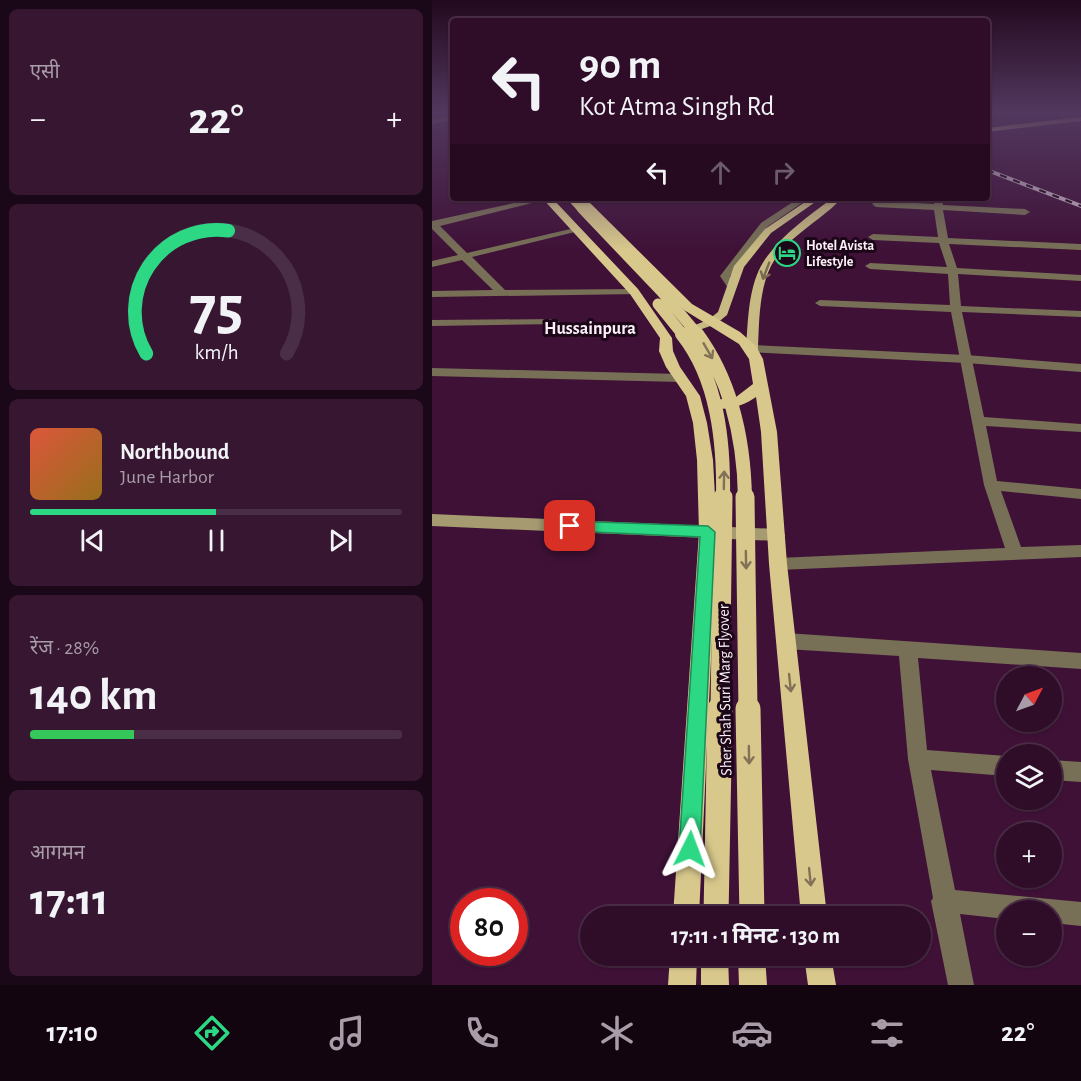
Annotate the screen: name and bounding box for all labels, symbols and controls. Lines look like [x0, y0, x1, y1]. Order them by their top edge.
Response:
icon: left [480, 42, 558, 120]
text: 90 m [579, 44, 661, 86]
text: एसी [30, 62, 60, 82]
text: Kot Atma Singh Rd [579, 93, 775, 120]
text: 22° [188, 97, 244, 142]
text: − [30, 103, 46, 136]
text: + [386, 103, 402, 136]
icon: left [641, 156, 674, 189]
icon: ahead [704, 156, 737, 189]
icon: right [767, 156, 800, 189]
hotel icon: Hotel Avista Lifestyle [772, 238, 802, 268]
place label: Hotel Avista Lifestyle [806, 239, 874, 269]
one-way arrow [760, 261, 771, 280]
text: 75 [189, 278, 243, 340]
district label: Hussainpura [544, 320, 636, 338]
one-way arrow [702, 342, 714, 359]
text: km/h [194, 343, 238, 364]
text: Northbound [120, 441, 229, 463]
text: June Harbor [120, 467, 214, 487]
one-way arrow [718, 471, 729, 491]
pin [544, 500, 595, 551]
icon: arrive [553, 509, 586, 542]
icon: previous [76, 524, 109, 557]
icon: pause [200, 524, 233, 557]
icon: next [324, 524, 357, 557]
one-way arrow [740, 550, 751, 570]
street label: Sher Shah Suri Marg Flyover [715, 603, 735, 776]
text: रेंज · 28% [30, 638, 99, 658]
north arrow [996, 666, 1062, 732]
map controls [996, 666, 1062, 966]
one-way arrow [785, 672, 796, 692]
text: 140 km [30, 673, 158, 718]
button: layers [996, 744, 1062, 810]
one-way arrow [743, 745, 755, 765]
position arrow [658, 817, 722, 881]
button: + [996, 822, 1062, 888]
text: आगमन [30, 843, 85, 863]
one-way arrow [805, 866, 816, 886]
text: 17:11 [30, 878, 108, 923]
speed limit sign: 80 [450, 888, 528, 966]
button: − [996, 900, 1062, 966]
text: 17:11 · 1 मिनट · 130 m [671, 925, 840, 947]
icon: directions [191, 1012, 233, 1054]
icon: music [326, 1012, 368, 1054]
icon: phone [461, 1012, 503, 1054]
icon: climate [596, 1012, 638, 1054]
icon: car [731, 1012, 773, 1054]
icon: filters [866, 1012, 908, 1054]
text: 17:10 [47, 1019, 98, 1046]
text: 22° [1001, 1019, 1034, 1046]

